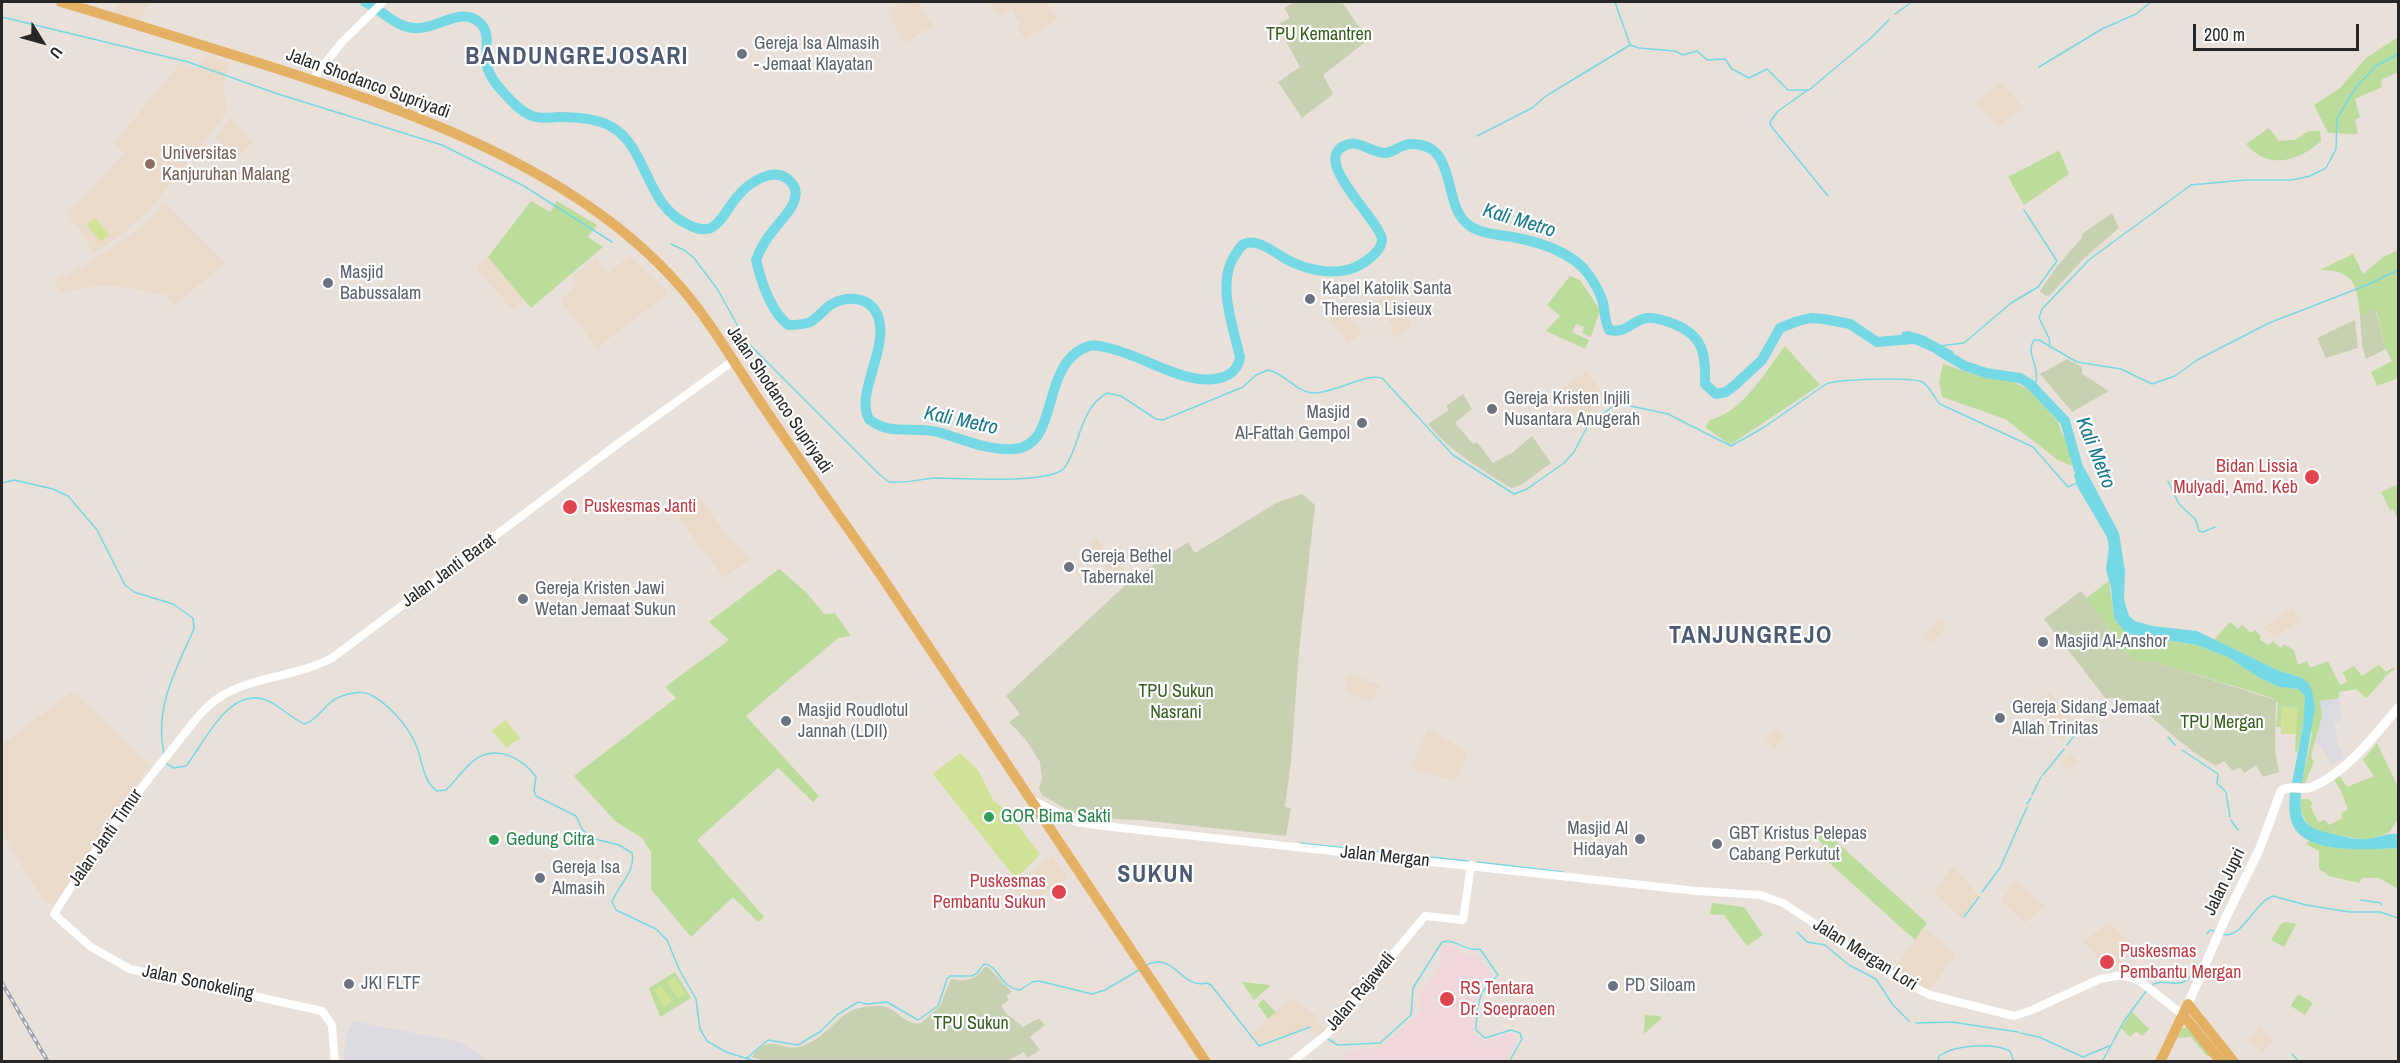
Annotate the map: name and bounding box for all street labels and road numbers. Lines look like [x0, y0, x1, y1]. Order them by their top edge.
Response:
street label: Jalan Shodanco Supriyadi [283, 44, 453, 124]
street label: Jalan Shodanco Supriyadi [722, 322, 836, 478]
street label: Jalan Janti Barat [398, 530, 500, 612]
street label: Jalan Janti Timur [65, 785, 147, 891]
street label: Jalan Mergan [1339, 842, 1431, 872]
street label: Jalan Jupri [2199, 845, 2251, 919]
street label: Jalan Mergan Lori [1809, 914, 1921, 996]
street label: Jalan Rajawali [1322, 948, 1400, 1036]
street label: Jalan Sonokeling [140, 961, 256, 1005]

